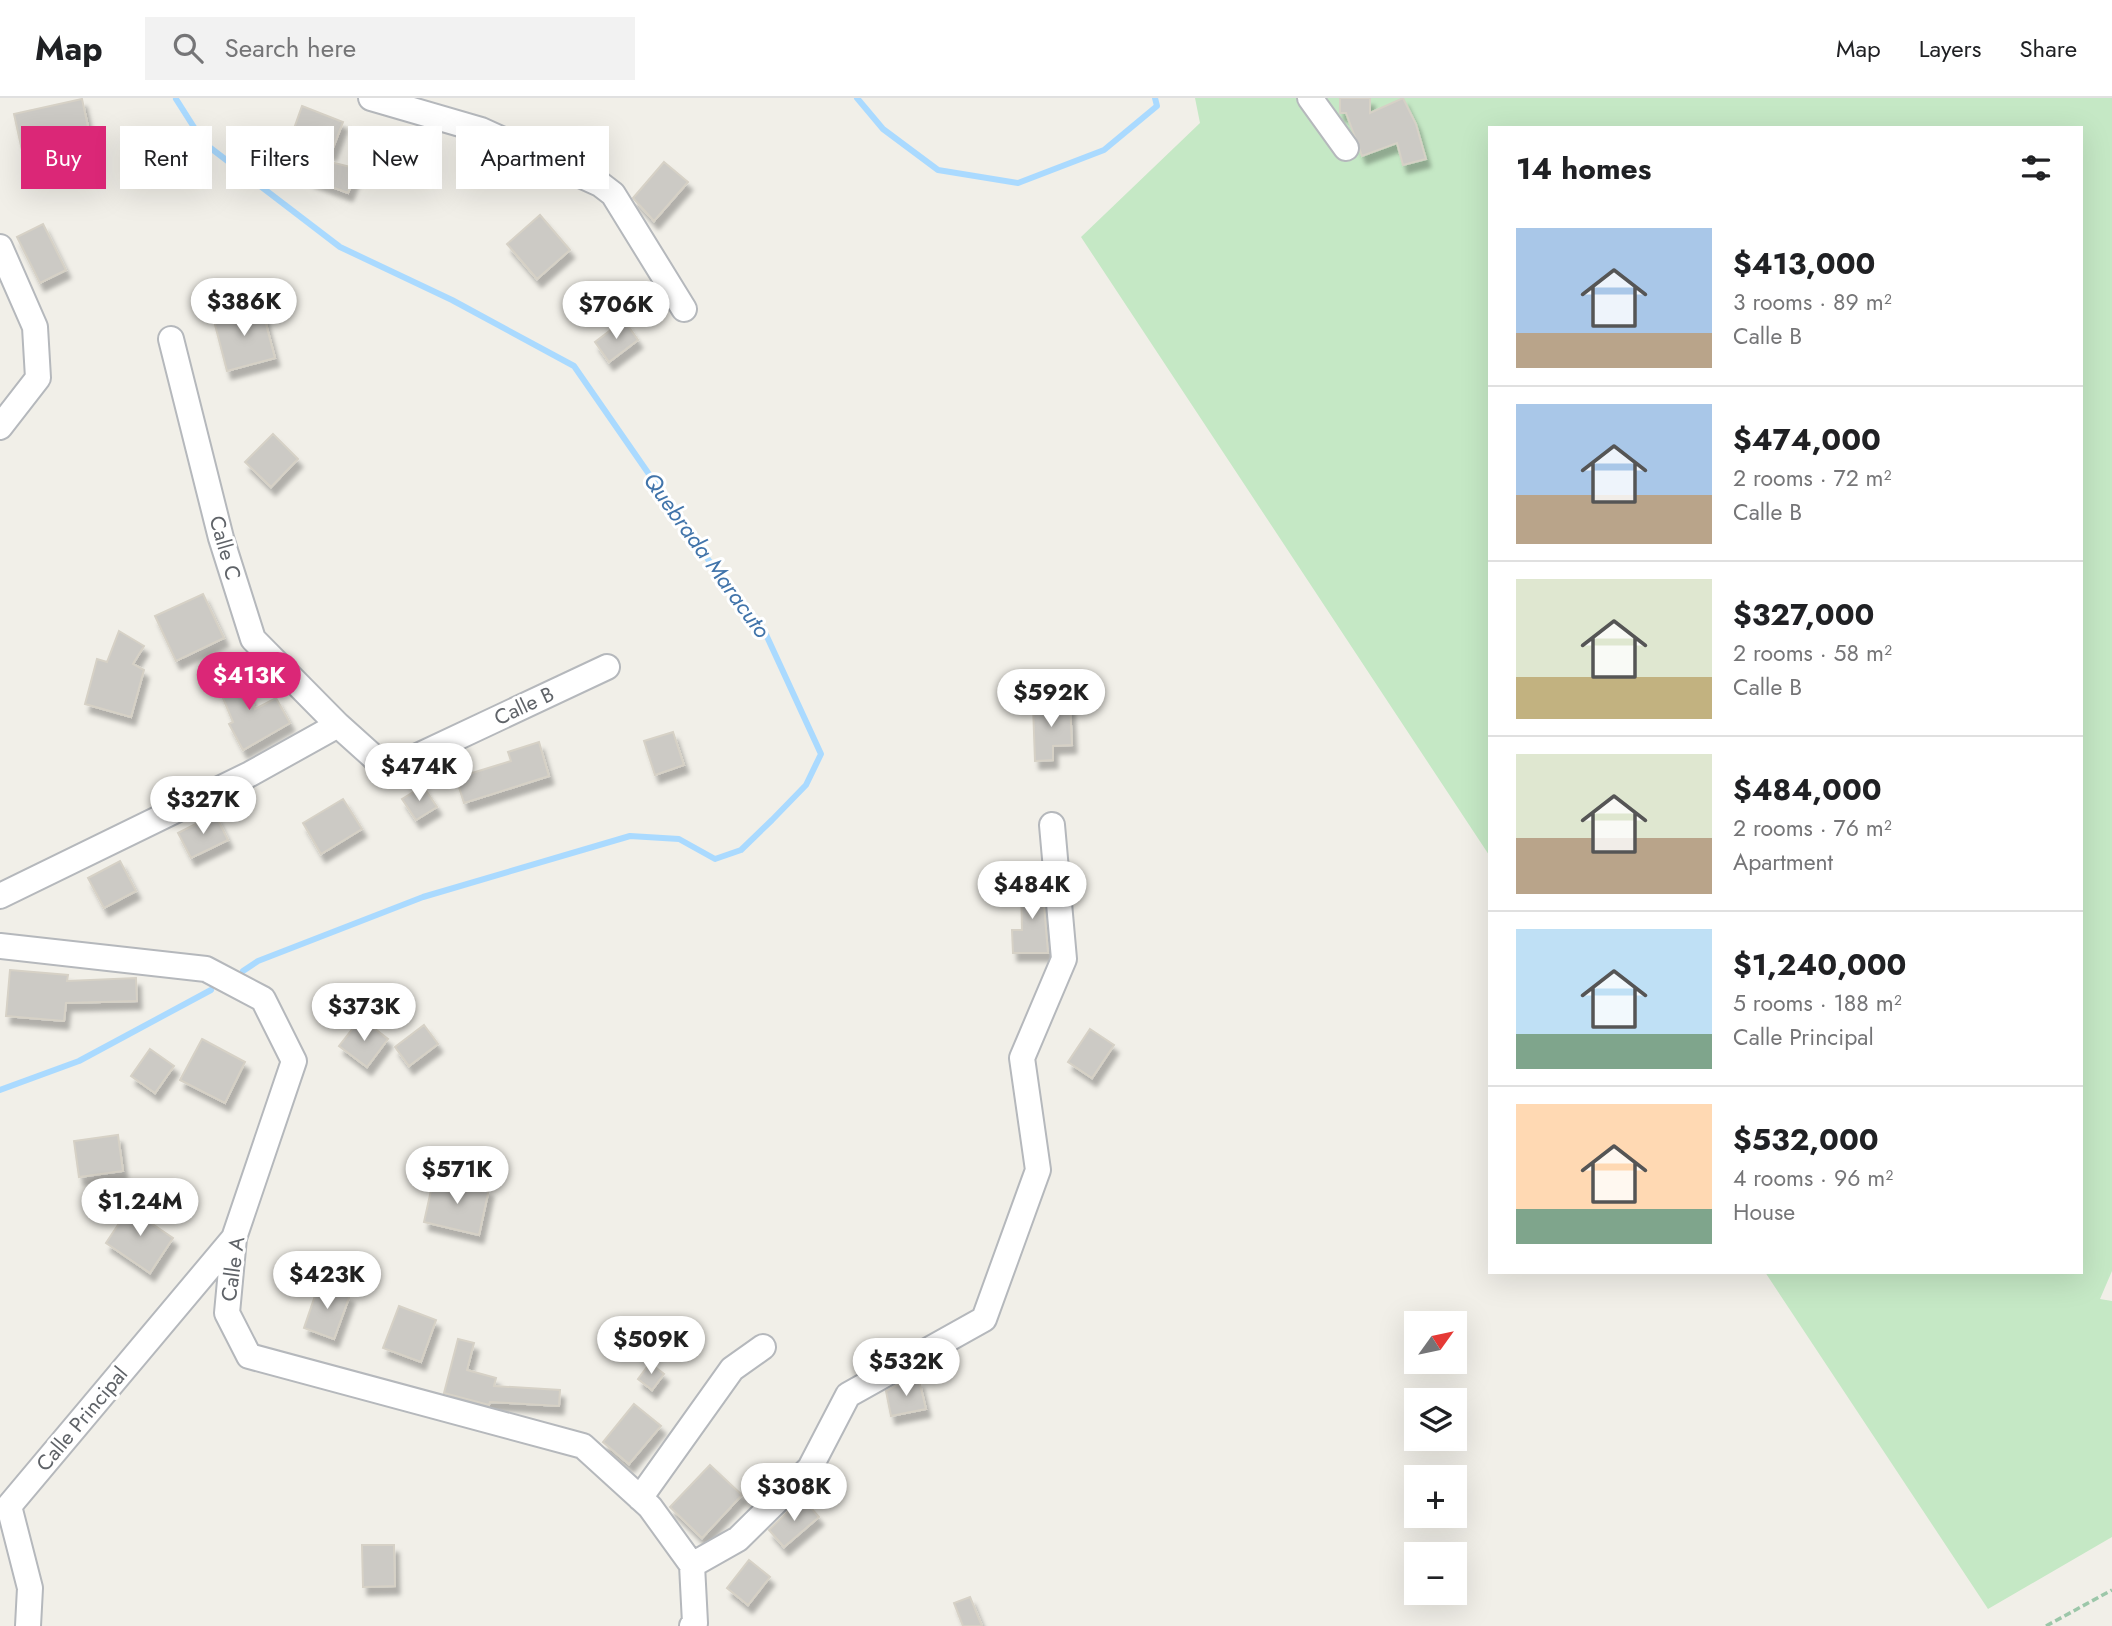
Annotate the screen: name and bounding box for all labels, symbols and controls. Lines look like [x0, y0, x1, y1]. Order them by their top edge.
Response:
search box [145, 17, 635, 80]
text: Map [35, 25, 103, 72]
icon: search [169, 29, 207, 67]
text: Search here [225, 29, 356, 67]
text: Map [1836, 31, 1881, 66]
text: Layers [1919, 31, 1981, 66]
text: Share [2019, 31, 2077, 66]
chip: Buy [21, 126, 106, 189]
chip: Rent [120, 126, 212, 189]
chip: Filters [226, 126, 334, 189]
chip: New [348, 126, 442, 189]
chip: Apartment [456, 126, 609, 189]
text: 14 homes [1516, 147, 1651, 190]
icon: filters [2017, 149, 2055, 187]
text: $413,000 [1733, 242, 1875, 285]
icon: home [1572, 256, 1656, 340]
pin: $386K [195, 278, 293, 338]
pin: $706K [567, 282, 665, 341]
text: $386K [207, 284, 281, 318]
text: 3 rooms · 89 m² [1733, 285, 1892, 319]
text: $706K [579, 287, 653, 321]
text: Calle B [1733, 319, 1802, 353]
text: $474,000 [1733, 418, 1881, 461]
icon: home [1572, 432, 1656, 516]
text: 2 rooms · 72 m² [1733, 461, 1892, 495]
water label: Quebrada Maracuto [635, 465, 779, 645]
text: Calle B [1733, 495, 1802, 529]
street label: Calle C [202, 512, 248, 584]
text: $327,000 [1733, 593, 1874, 636]
icon: home [1572, 607, 1656, 691]
text: 2 rooms · 58 m² [1733, 636, 1892, 670]
pin: $413K [200, 652, 298, 712]
text: $413K [213, 658, 285, 692]
pin: $592K [1002, 670, 1100, 729]
text: Calle B [1733, 670, 1802, 704]
text: $592K [1013, 675, 1089, 709]
street label: Calle B [489, 679, 559, 733]
pin: $474K [370, 744, 468, 803]
text: $474K [381, 749, 457, 783]
text: $484,000 [1733, 768, 1882, 811]
pin: $327K [154, 776, 252, 836]
text: $327K [166, 782, 240, 816]
icon: home [1572, 782, 1656, 866]
text: 2 rooms · 76 m² [1733, 811, 1892, 845]
text: Apartment [1733, 845, 1833, 879]
pin: $484K [983, 862, 1081, 921]
text: $484K [994, 867, 1070, 901]
text: $1,240,000 [1733, 943, 1906, 986]
icon: home [1572, 957, 1656, 1041]
pin: $373K [315, 984, 413, 1043]
text: 5 rooms · 188 m² [1733, 986, 1902, 1020]
text: $373K [328, 989, 400, 1023]
text: Calle Principal [1733, 1020, 1874, 1054]
text: $532,000 [1733, 1118, 1879, 1161]
icon: home [1572, 1132, 1656, 1216]
pin: $571K [408, 1146, 506, 1206]
text: $571K [422, 1152, 492, 1186]
text: 4 rooms · 96 m² [1733, 1161, 1893, 1195]
pin: $1.24M [83, 1178, 197, 1238]
text: $1.24M [97, 1184, 183, 1218]
text: House [1733, 1195, 1795, 1229]
street label: Calle A [214, 1235, 252, 1303]
pin: $423K [278, 1252, 376, 1311]
text: $423K [289, 1257, 365, 1291]
north arrow [1404, 1311, 1466, 1374]
map controls [1404, 1311, 1467, 1605]
pin: $509K [602, 1316, 700, 1376]
text: $509K [613, 1322, 689, 1356]
pin: $532K [857, 1338, 955, 1398]
text: $532K [869, 1344, 943, 1378]
street label: Calle Principal [29, 1360, 135, 1478]
button: layers [1404, 1388, 1467, 1451]
pin: $308K [745, 1464, 843, 1523]
button: + [1404, 1465, 1467, 1528]
text: $308K [757, 1469, 831, 1503]
button: − [1404, 1542, 1467, 1605]

